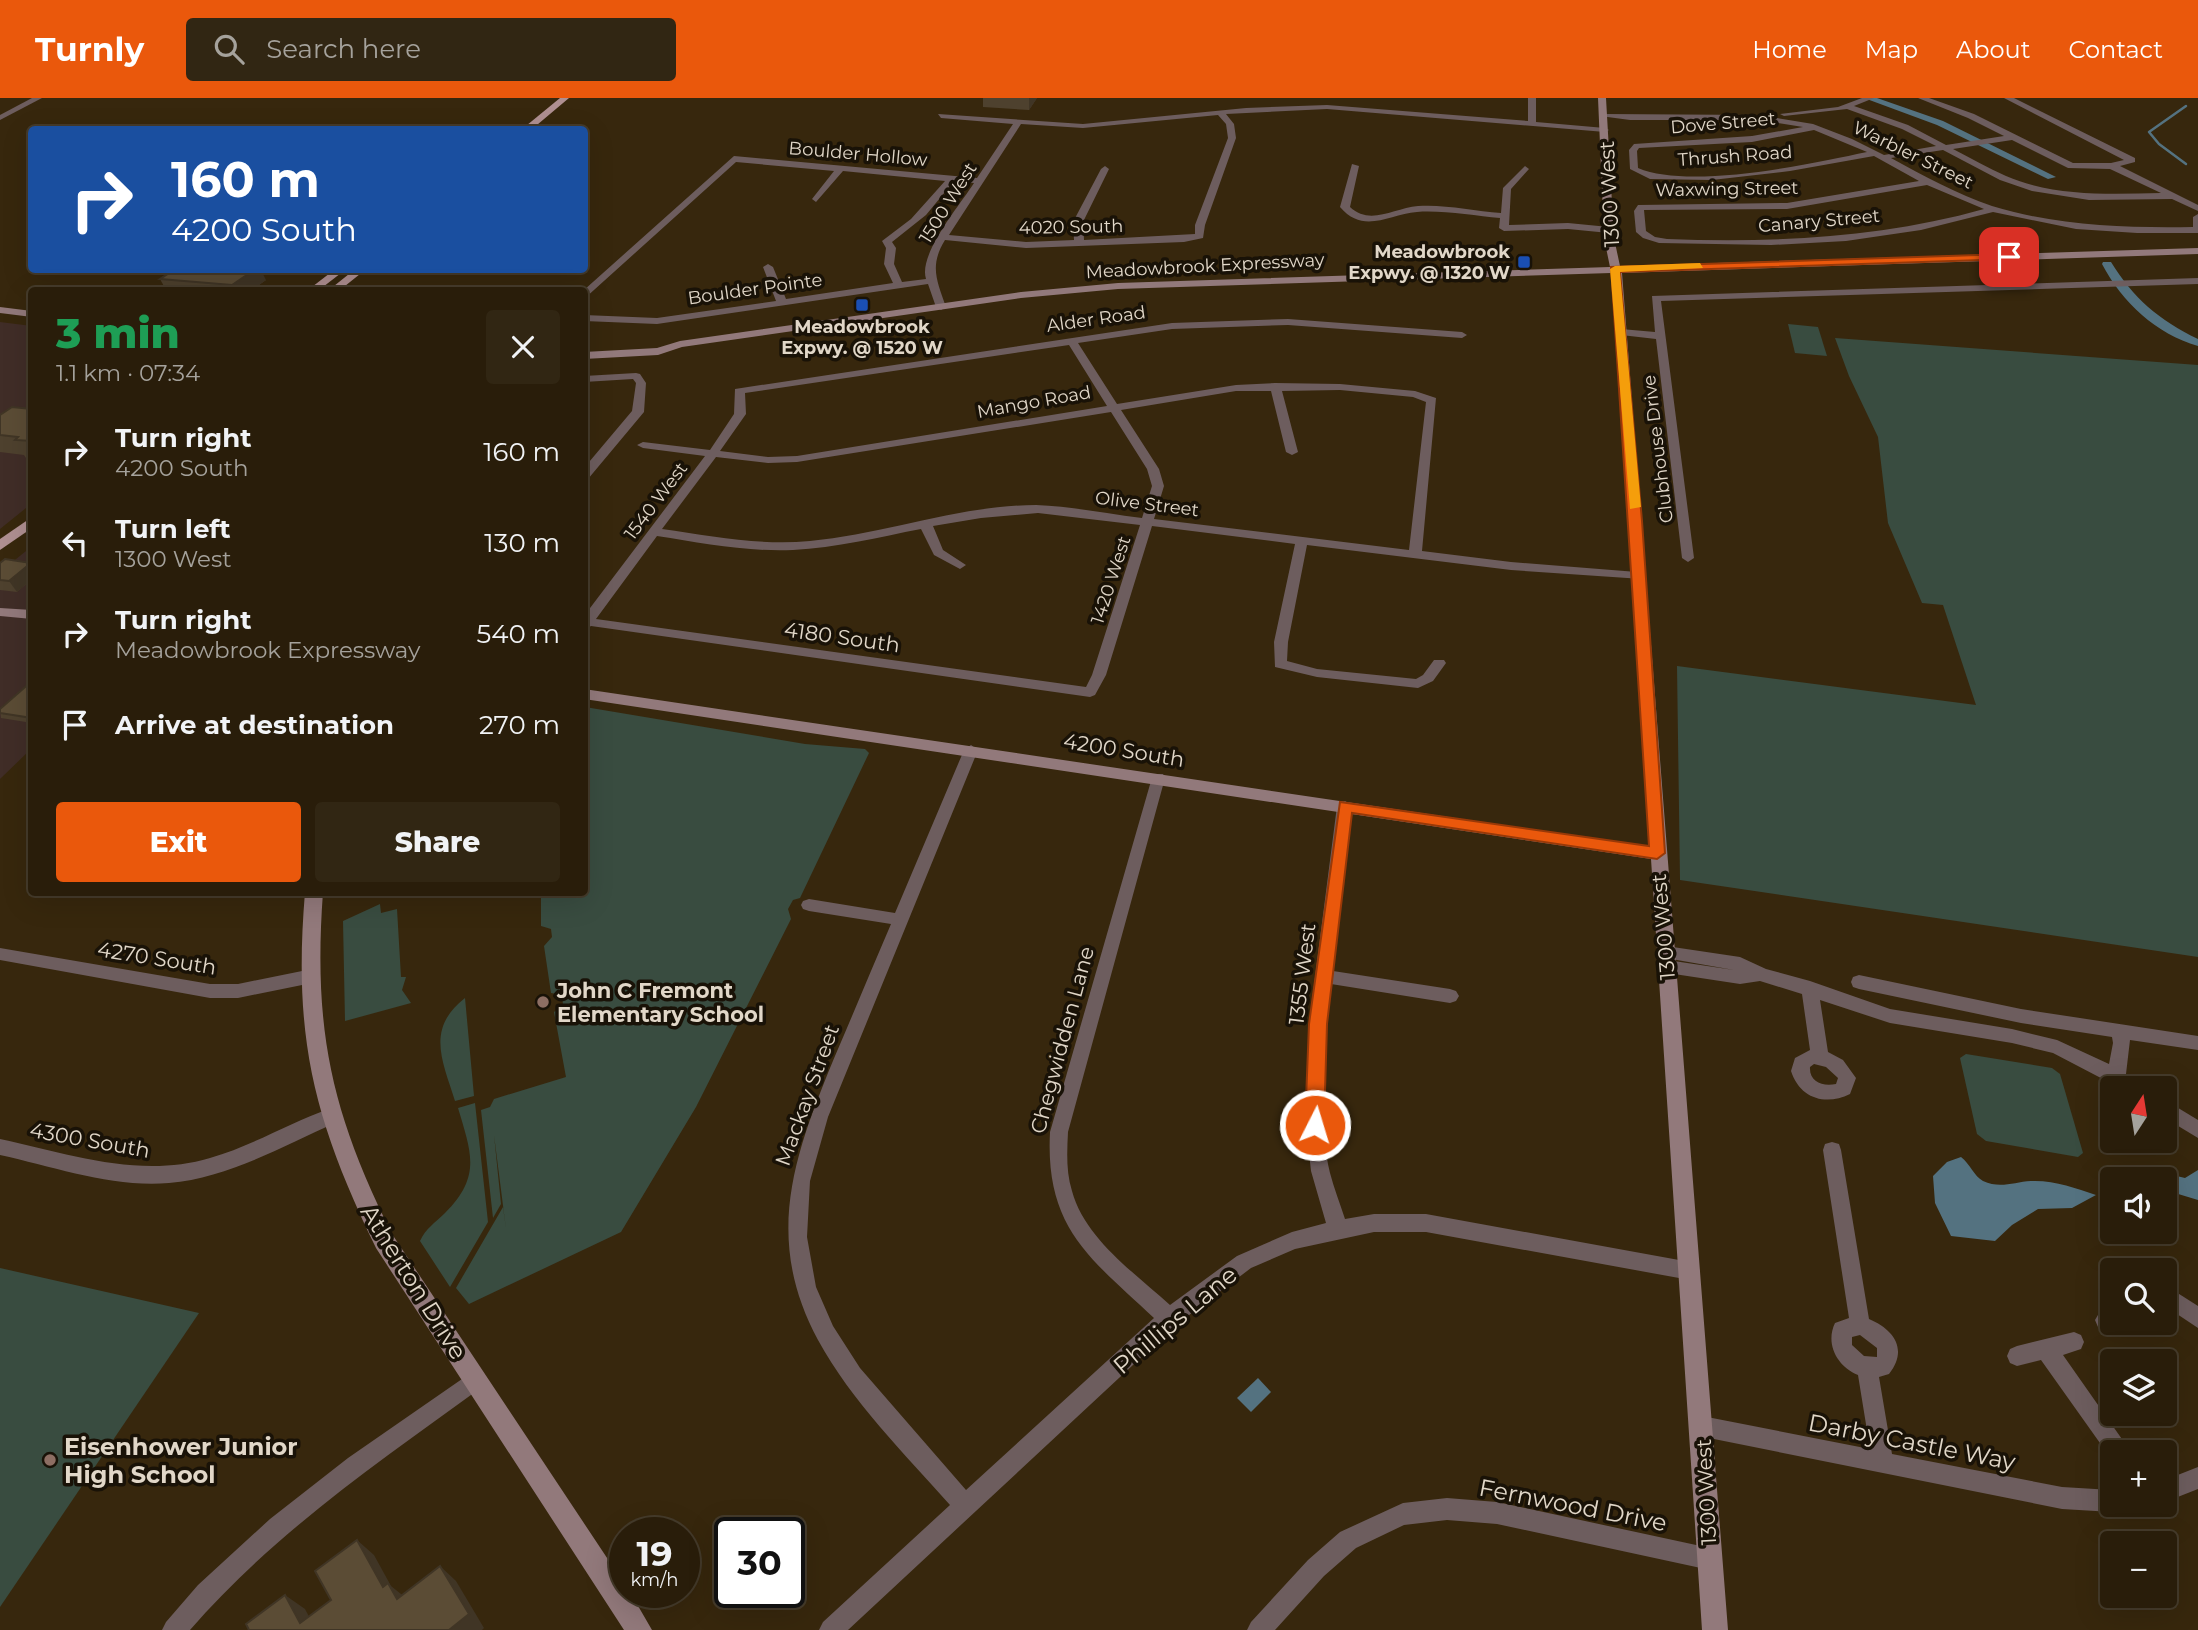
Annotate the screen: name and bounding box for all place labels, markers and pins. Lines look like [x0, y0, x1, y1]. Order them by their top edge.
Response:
pin [1979, 227, 2039, 287]
place label: Meadowbrook Expwy. @ 1320 W [1348, 241, 1510, 284]
marker: Meadowbrook Expwy. @ 1320 W [1516, 254, 1532, 270]
marker: Meadowbrook Expwy. @ 1520 W [854, 297, 870, 313]
place label: Meadowbrook Expwy. @ 1520 W [781, 316, 943, 359]
place label: John C Fremont Elementary School [556, 978, 764, 1027]
marker: John C Fremont Elementary School [535, 994, 551, 1010]
place label: Eisenhower Junior High School [64, 1432, 298, 1489]
marker: Eisenhower Junior High School [42, 1452, 58, 1468]

